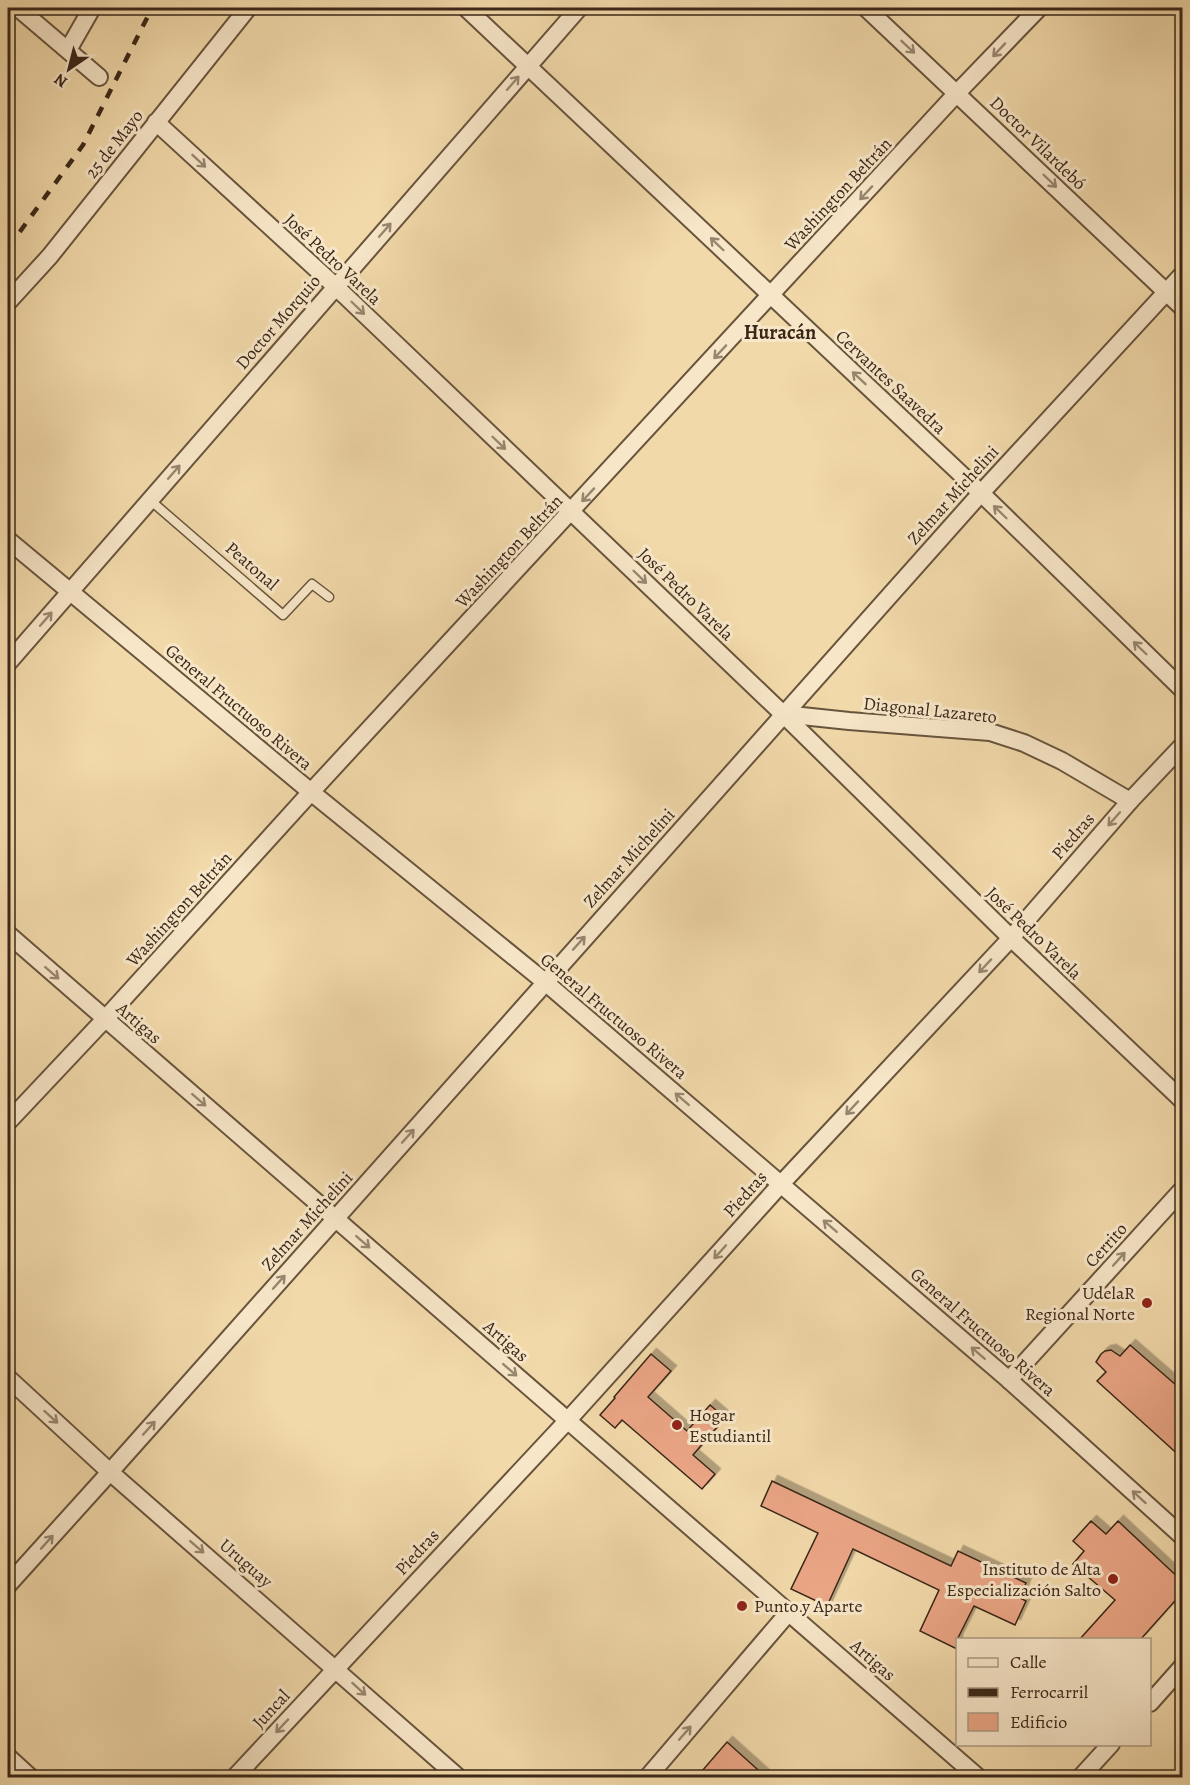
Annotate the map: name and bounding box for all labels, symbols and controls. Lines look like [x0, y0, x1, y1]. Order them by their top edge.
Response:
north arrow [39, 39, 99, 99]
one-way arrow [901, 40, 916, 55]
one-way arrow [992, 42, 1006, 57]
text: N [50, 68, 72, 93]
one-way arrow [506, 76, 520, 91]
street label: Doctor Vilardebó [985, 91, 1091, 195]
street label: 25 de Mayo [80, 105, 148, 183]
street label: Washington Beltrán [778, 132, 897, 257]
one-way arrow [191, 154, 206, 168]
one-way arrow [1042, 174, 1057, 188]
one-way arrow [859, 185, 873, 200]
street label: José Pedro Varela [279, 208, 387, 311]
one-way arrow [378, 223, 392, 238]
one-way arrow [710, 238, 725, 252]
street label: Doctor Morquio [230, 269, 326, 374]
one-way arrow [350, 301, 365, 315]
district label: Huracán [744, 319, 816, 346]
street label: Cervantes Saavedra [830, 324, 952, 440]
one-way arrow [712, 344, 727, 359]
one-way arrow [851, 371, 866, 385]
one-way arrow [491, 436, 506, 450]
street label: Zelmar Michelini [902, 440, 1004, 550]
one-way arrow [167, 465, 181, 480]
one-way arrow [581, 487, 595, 502]
street label: Washington Beltrán [449, 489, 568, 614]
one-way arrow [993, 505, 1008, 520]
street label: Peatonal [220, 536, 284, 596]
street label: José Pedro Varela [633, 542, 740, 646]
one-way arrow [632, 570, 647, 585]
one-way arrow [39, 612, 53, 627]
street label: General Fructuoso Rivera [160, 638, 318, 776]
one-way arrow [1133, 641, 1148, 655]
street label: Diagonal Lazareto [862, 691, 998, 729]
street label: Zelmar Michelini [578, 803, 680, 913]
street label: Piedras [1046, 807, 1100, 865]
one-way arrow [1107, 812, 1121, 827]
street label: Washington Beltrán [120, 846, 237, 972]
street label: José Pedro Varela [981, 881, 1088, 985]
one-way arrow [572, 936, 586, 951]
street label: General Fructuoso Rivera [535, 947, 693, 1085]
one-way arrow [978, 958, 992, 973]
one-way arrow [44, 966, 59, 980]
street label: Artigas [111, 996, 167, 1049]
one-way arrow [674, 1093, 690, 1106]
one-way arrow [191, 1094, 207, 1107]
one-way arrow [845, 1100, 859, 1115]
one-way arrow [401, 1129, 415, 1144]
street label: Zelmar Michelini [256, 1166, 358, 1276]
street label: Piedras [718, 1166, 772, 1222]
street label: Cerrito [1079, 1217, 1133, 1273]
one-way arrow [822, 1220, 838, 1233]
one-way arrow [355, 1235, 370, 1249]
one-way arrow [713, 1244, 727, 1259]
one-way arrow [1112, 1252, 1126, 1267]
street label: General Fructuoso Rivera [905, 1262, 1061, 1402]
one-way arrow [272, 1275, 286, 1290]
place label: UdelaR Regional Norte [1025, 1281, 1135, 1326]
marker: UdelaR Regional Norte [1140, 1296, 1154, 1310]
street label: Artigas [478, 1314, 534, 1367]
one-way arrow [971, 1346, 986, 1360]
one-way arrow [502, 1363, 517, 1377]
place label: Hogar Estudiantil [689, 1403, 772, 1448]
one-way arrow [43, 1410, 58, 1424]
marker: Hogar Estudiantil [670, 1418, 684, 1432]
one-way arrow [142, 1421, 156, 1436]
one-way arrow [1132, 1490, 1147, 1504]
street label: Piedras [390, 1524, 444, 1580]
street label: Uruguay [214, 1533, 279, 1593]
one-way arrow [40, 1535, 54, 1550]
one-way arrow [189, 1540, 205, 1553]
place label: Instituto de Alta Especialización Salto [946, 1557, 1102, 1602]
marker: Instituto de Alta Especialización Salto [1106, 1572, 1120, 1586]
place label: Punto y Aparte [754, 1594, 863, 1618]
marker: Punto y Aparte [735, 1599, 749, 1613]
street label: Artigas [845, 1633, 901, 1686]
legend [956, 1638, 1151, 1746]
text: Calle [1010, 1650, 1047, 1674]
text: Ferrocarril [1010, 1680, 1089, 1704]
one-way arrow [352, 1682, 367, 1696]
street label: Juncal [247, 1684, 296, 1734]
text: Edificio [1010, 1710, 1067, 1734]
one-way arrow [275, 1718, 289, 1733]
one-way arrow [678, 1726, 692, 1741]

